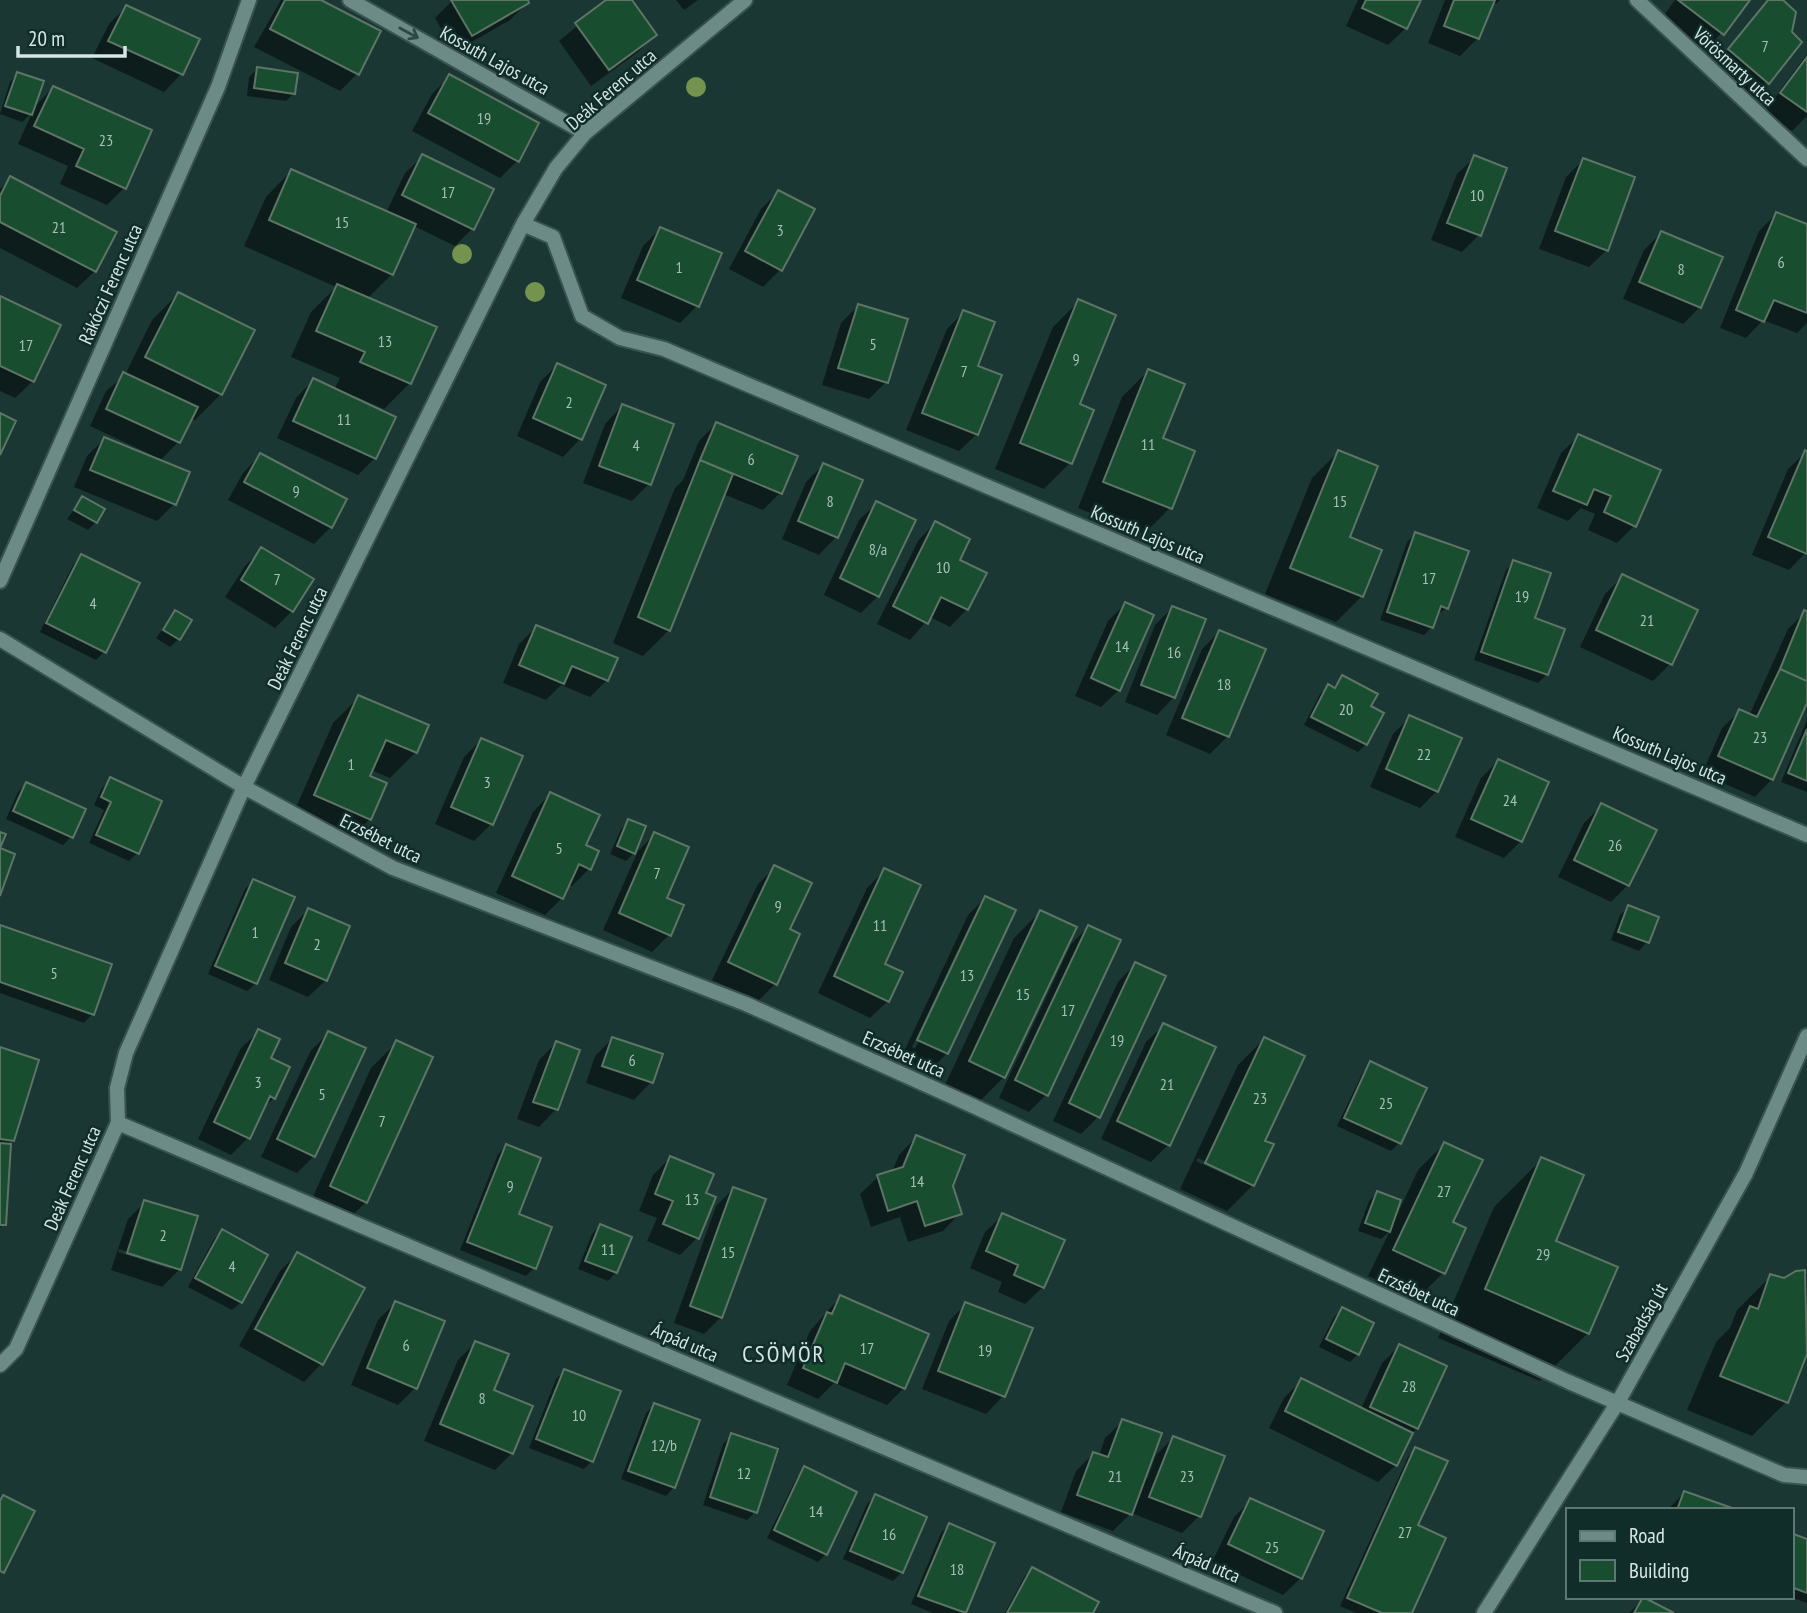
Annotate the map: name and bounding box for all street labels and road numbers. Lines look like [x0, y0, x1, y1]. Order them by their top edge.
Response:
street label: Kossuth Lajos utca [436, 20, 554, 100]
street label: Vörösmarty utca [1688, 21, 1782, 111]
street label: Deák Ferenc utca [561, 43, 661, 135]
street label: Rákóczi Ferenc utca [73, 220, 147, 348]
street label: Kossuth Lajos utca [1088, 499, 1208, 569]
street label: Deák Ferenc utca [262, 583, 332, 693]
street label: Kossuth Lajos utca [1610, 720, 1730, 790]
street label: Erzsébet utca [336, 808, 426, 868]
street label: Erzsébet utca [859, 1025, 949, 1083]
street label: Deák Ferenc utca [38, 1122, 106, 1234]
street label: Erzsébet utca [1374, 1263, 1464, 1321]
street label: Szabadság út [1610, 1278, 1673, 1366]
street label: Árpád utca [648, 1317, 722, 1367]
street label: Árpád utca [1170, 1538, 1244, 1588]

